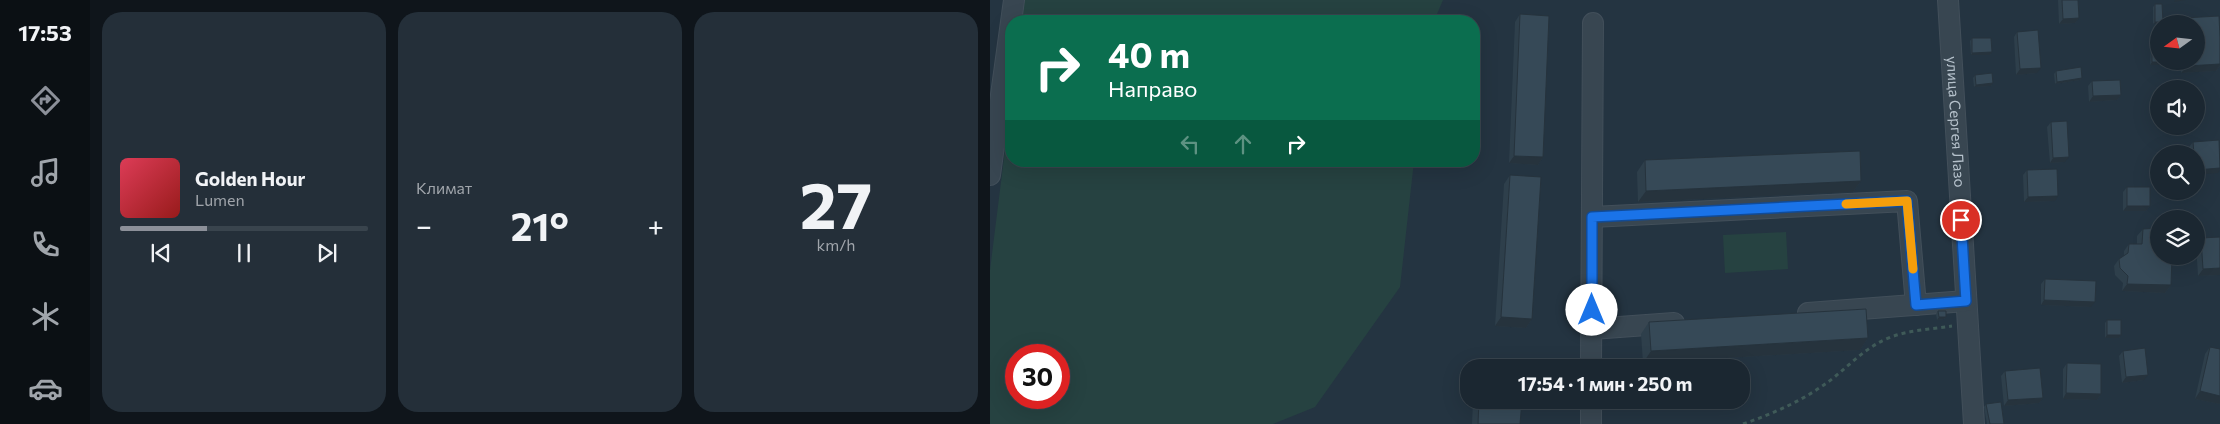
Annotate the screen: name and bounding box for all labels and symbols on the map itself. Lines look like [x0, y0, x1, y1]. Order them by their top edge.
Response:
north arrow [2150, 15, 2205, 70]
street label: улица Сергея Лазо [1943, 56, 1969, 188]
pin [1940, 199, 1982, 241]
position arrow [1565, 283, 1617, 335]
speed limit sign: 30 [1005, 344, 1070, 409]

